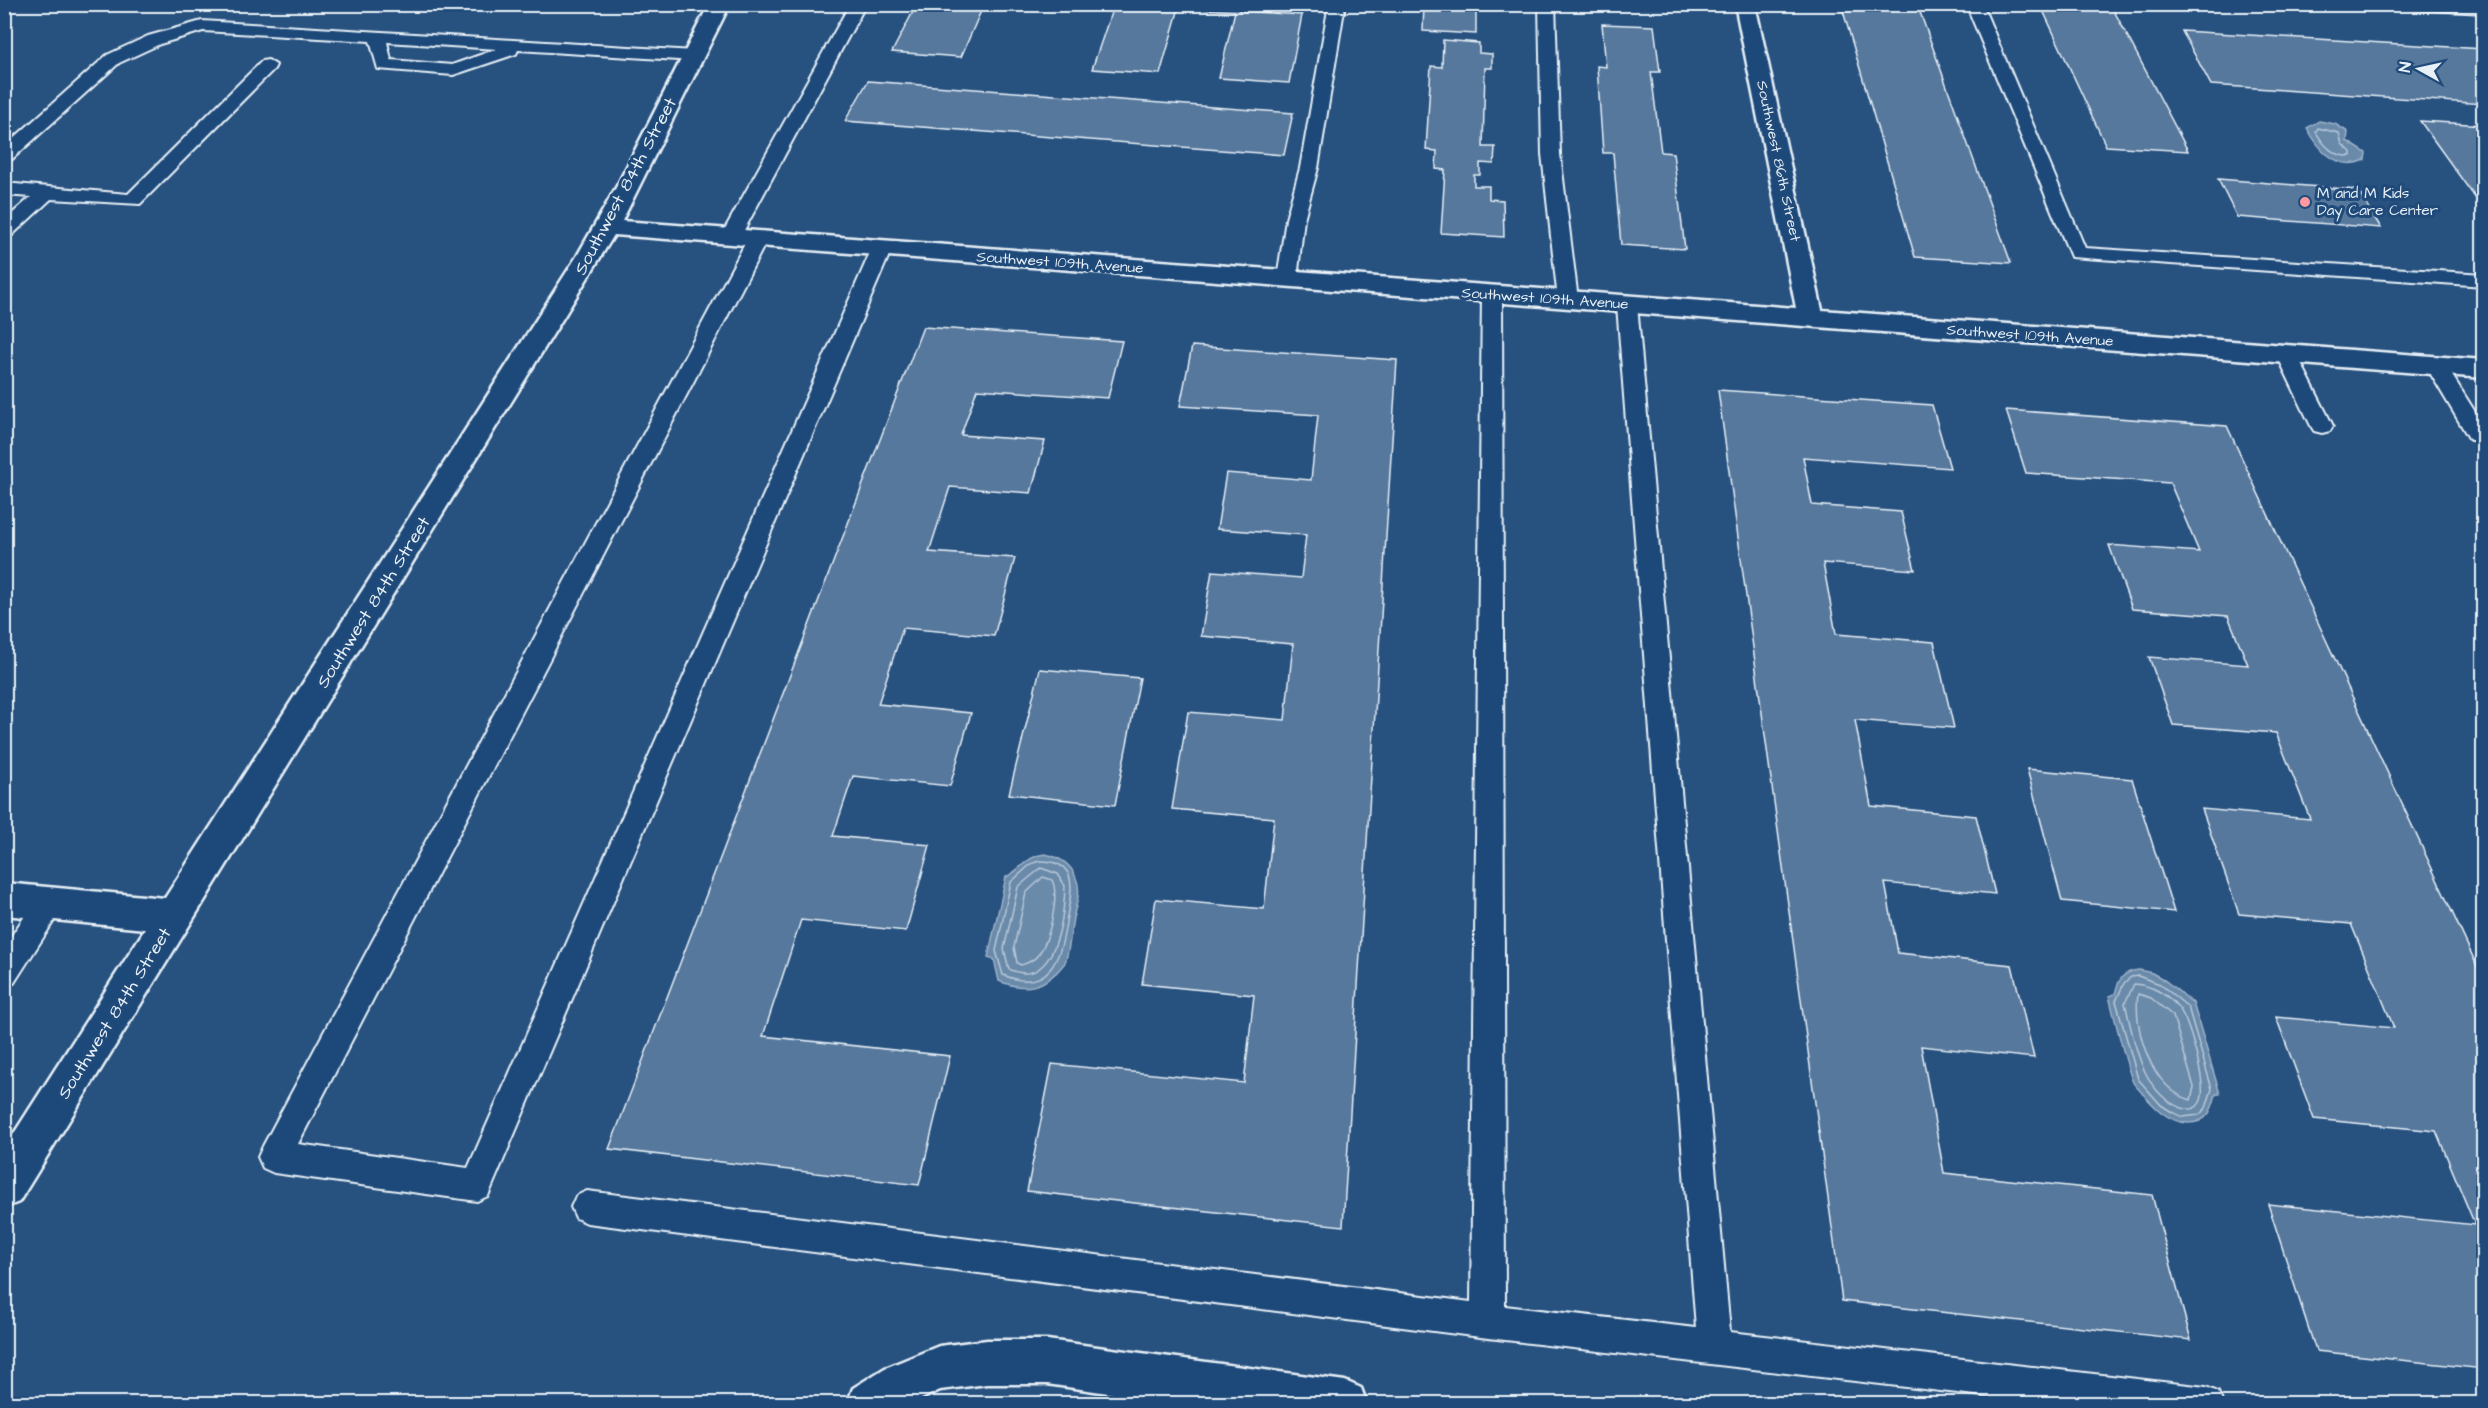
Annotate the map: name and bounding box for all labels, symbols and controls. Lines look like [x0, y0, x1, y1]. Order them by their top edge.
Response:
north arrow [2389, 39, 2449, 99]
text: N [2394, 61, 2417, 74]
street label: Southwest 86th Street [1751, 79, 1806, 243]
street label: Southwest 84th Street [568, 92, 683, 279]
place label: M and M Kids Day Care Center [2317, 183, 2438, 222]
marker: M and M Kids Day Care Center [2298, 195, 2312, 209]
street label: Southwest 109th Avenue [976, 246, 1144, 279]
street label: Southwest 109th Avenue [1461, 282, 1629, 315]
street label: Southwest 109th Avenue [1946, 319, 2114, 352]
street label: Southwest 84th Street [310, 511, 437, 693]
street label: Southwest 84th Street [51, 922, 178, 1104]

